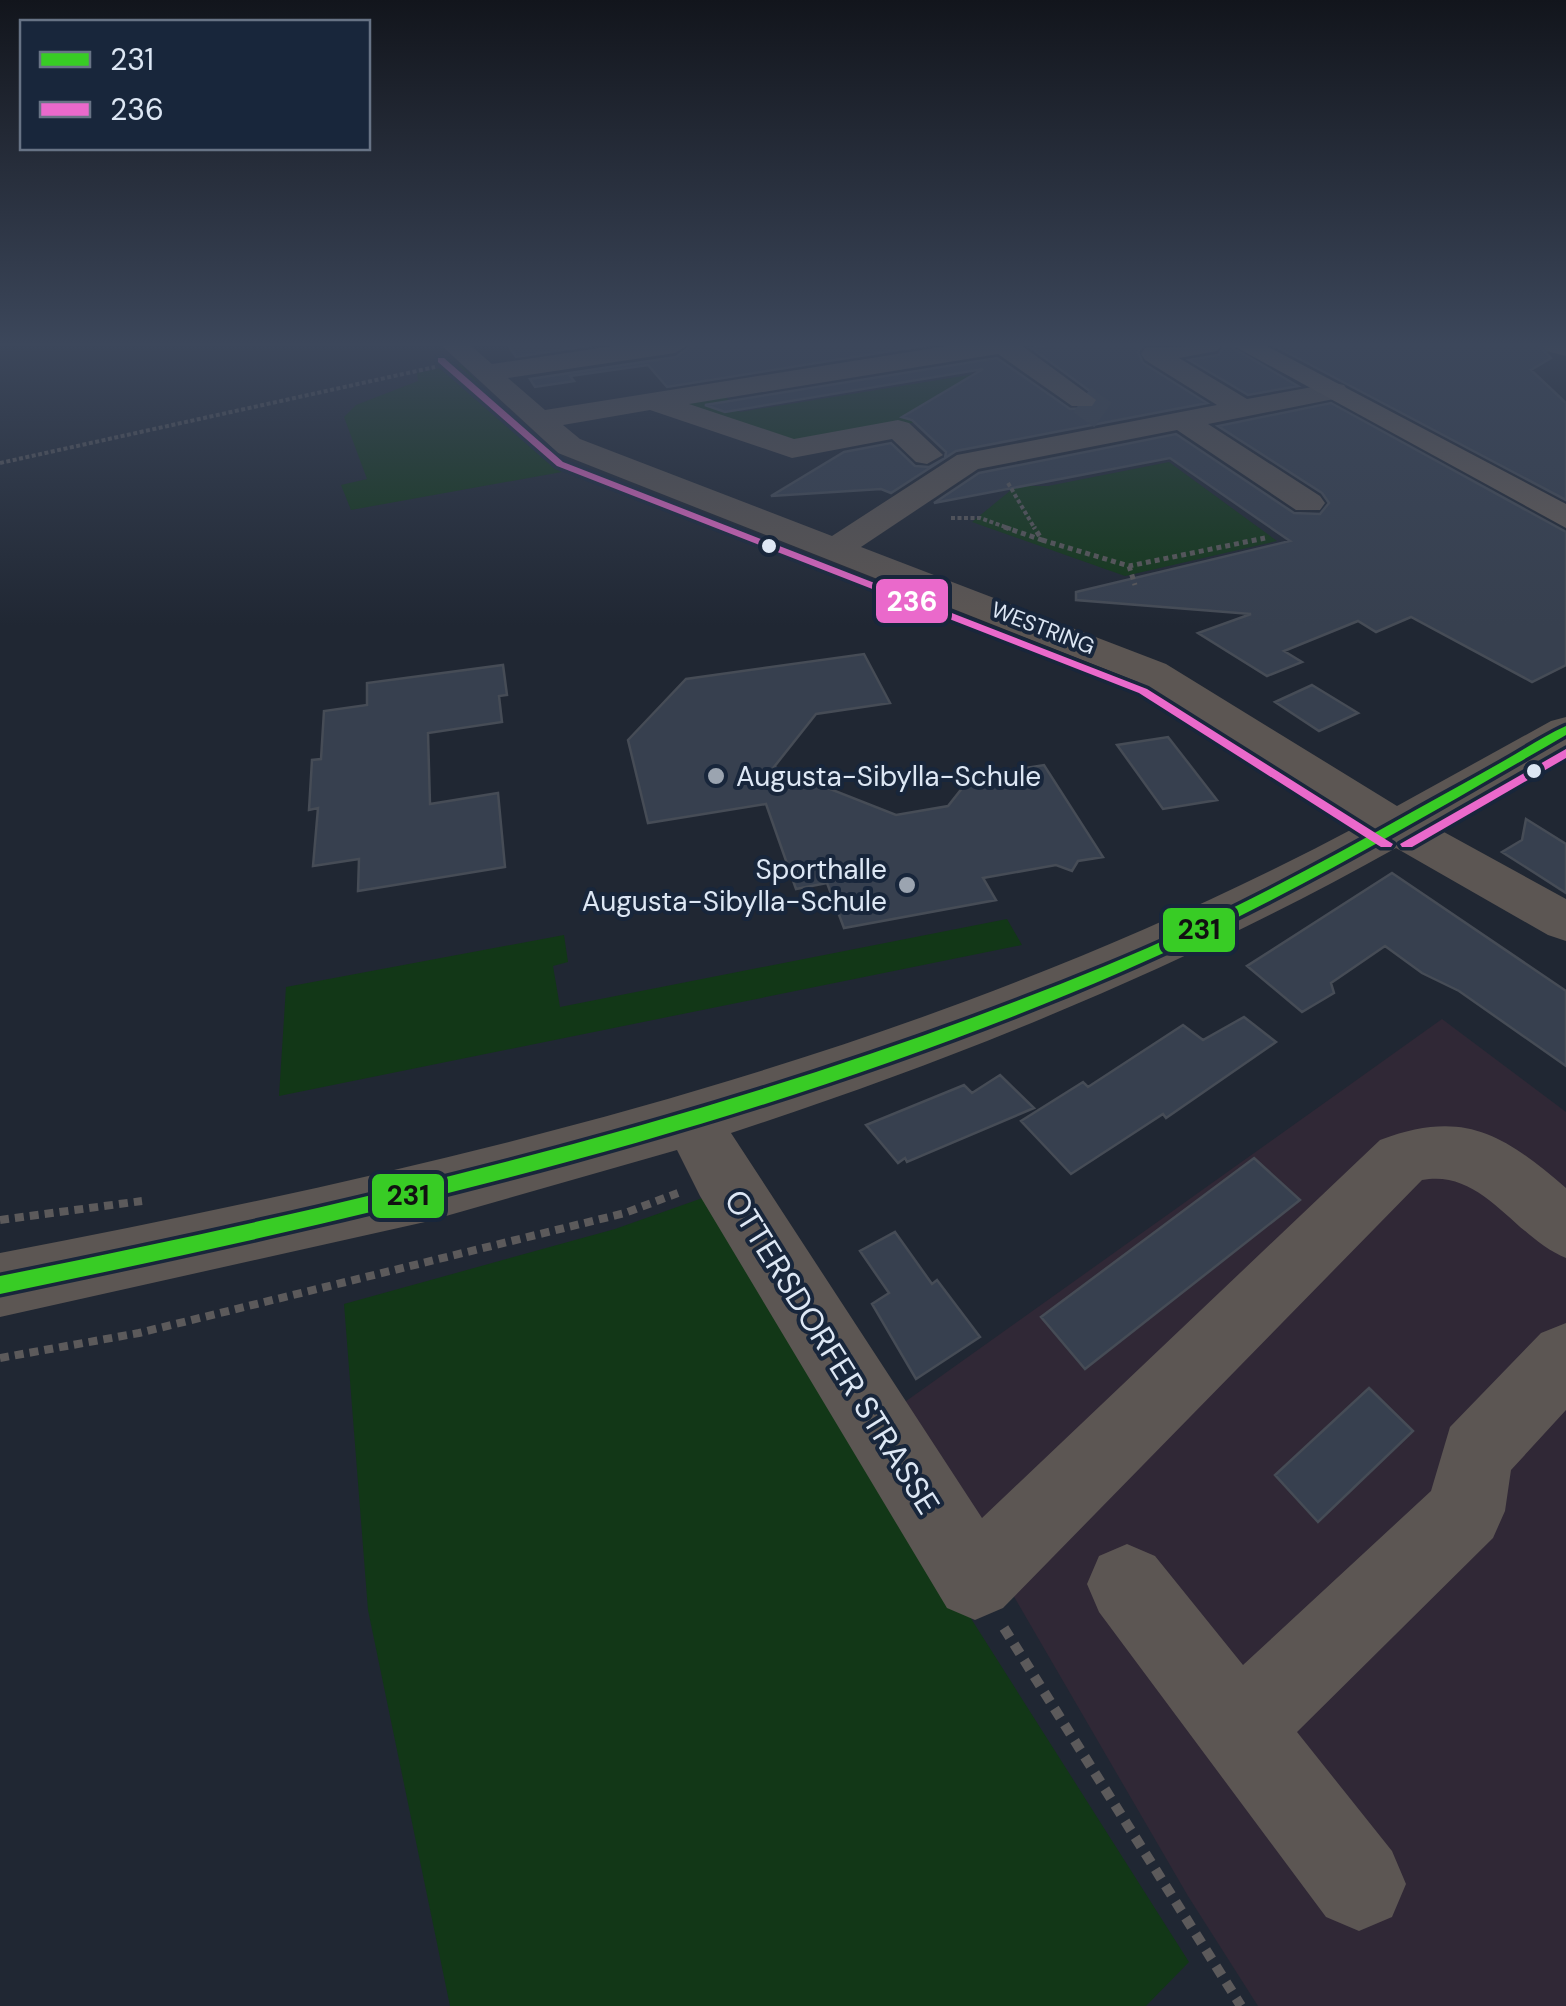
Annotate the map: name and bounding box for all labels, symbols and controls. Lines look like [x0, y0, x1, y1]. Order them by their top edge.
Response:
legend [20, 20, 370, 150]
text: 231 [110, 40, 154, 79]
text: 236 [110, 90, 164, 129]
unlabelled marker [759, 536, 779, 556]
line badge: 236 [874, 577, 950, 625]
text: 236 [887, 583, 937, 620]
street label: WESTRING [987, 595, 1099, 661]
place label: Augusta-Sibylla-Schule [736, 758, 1041, 795]
unlabelled marker [1524, 761, 1544, 781]
marker: Augusta-Sibylla-Schule [705, 765, 727, 787]
place label: Sporthalle Augusta-Sibylla-Schule [582, 851, 887, 920]
marker: Sporthalle Augusta-Sibylla-Schule [896, 874, 918, 896]
line badge: 231 [1161, 906, 1237, 954]
text: 231 [1177, 911, 1221, 948]
line badge: 231 [370, 1172, 446, 1220]
text: 231 [386, 1177, 430, 1214]
street label: OTTERSDORFER STRASSE [715, 1182, 949, 1522]

